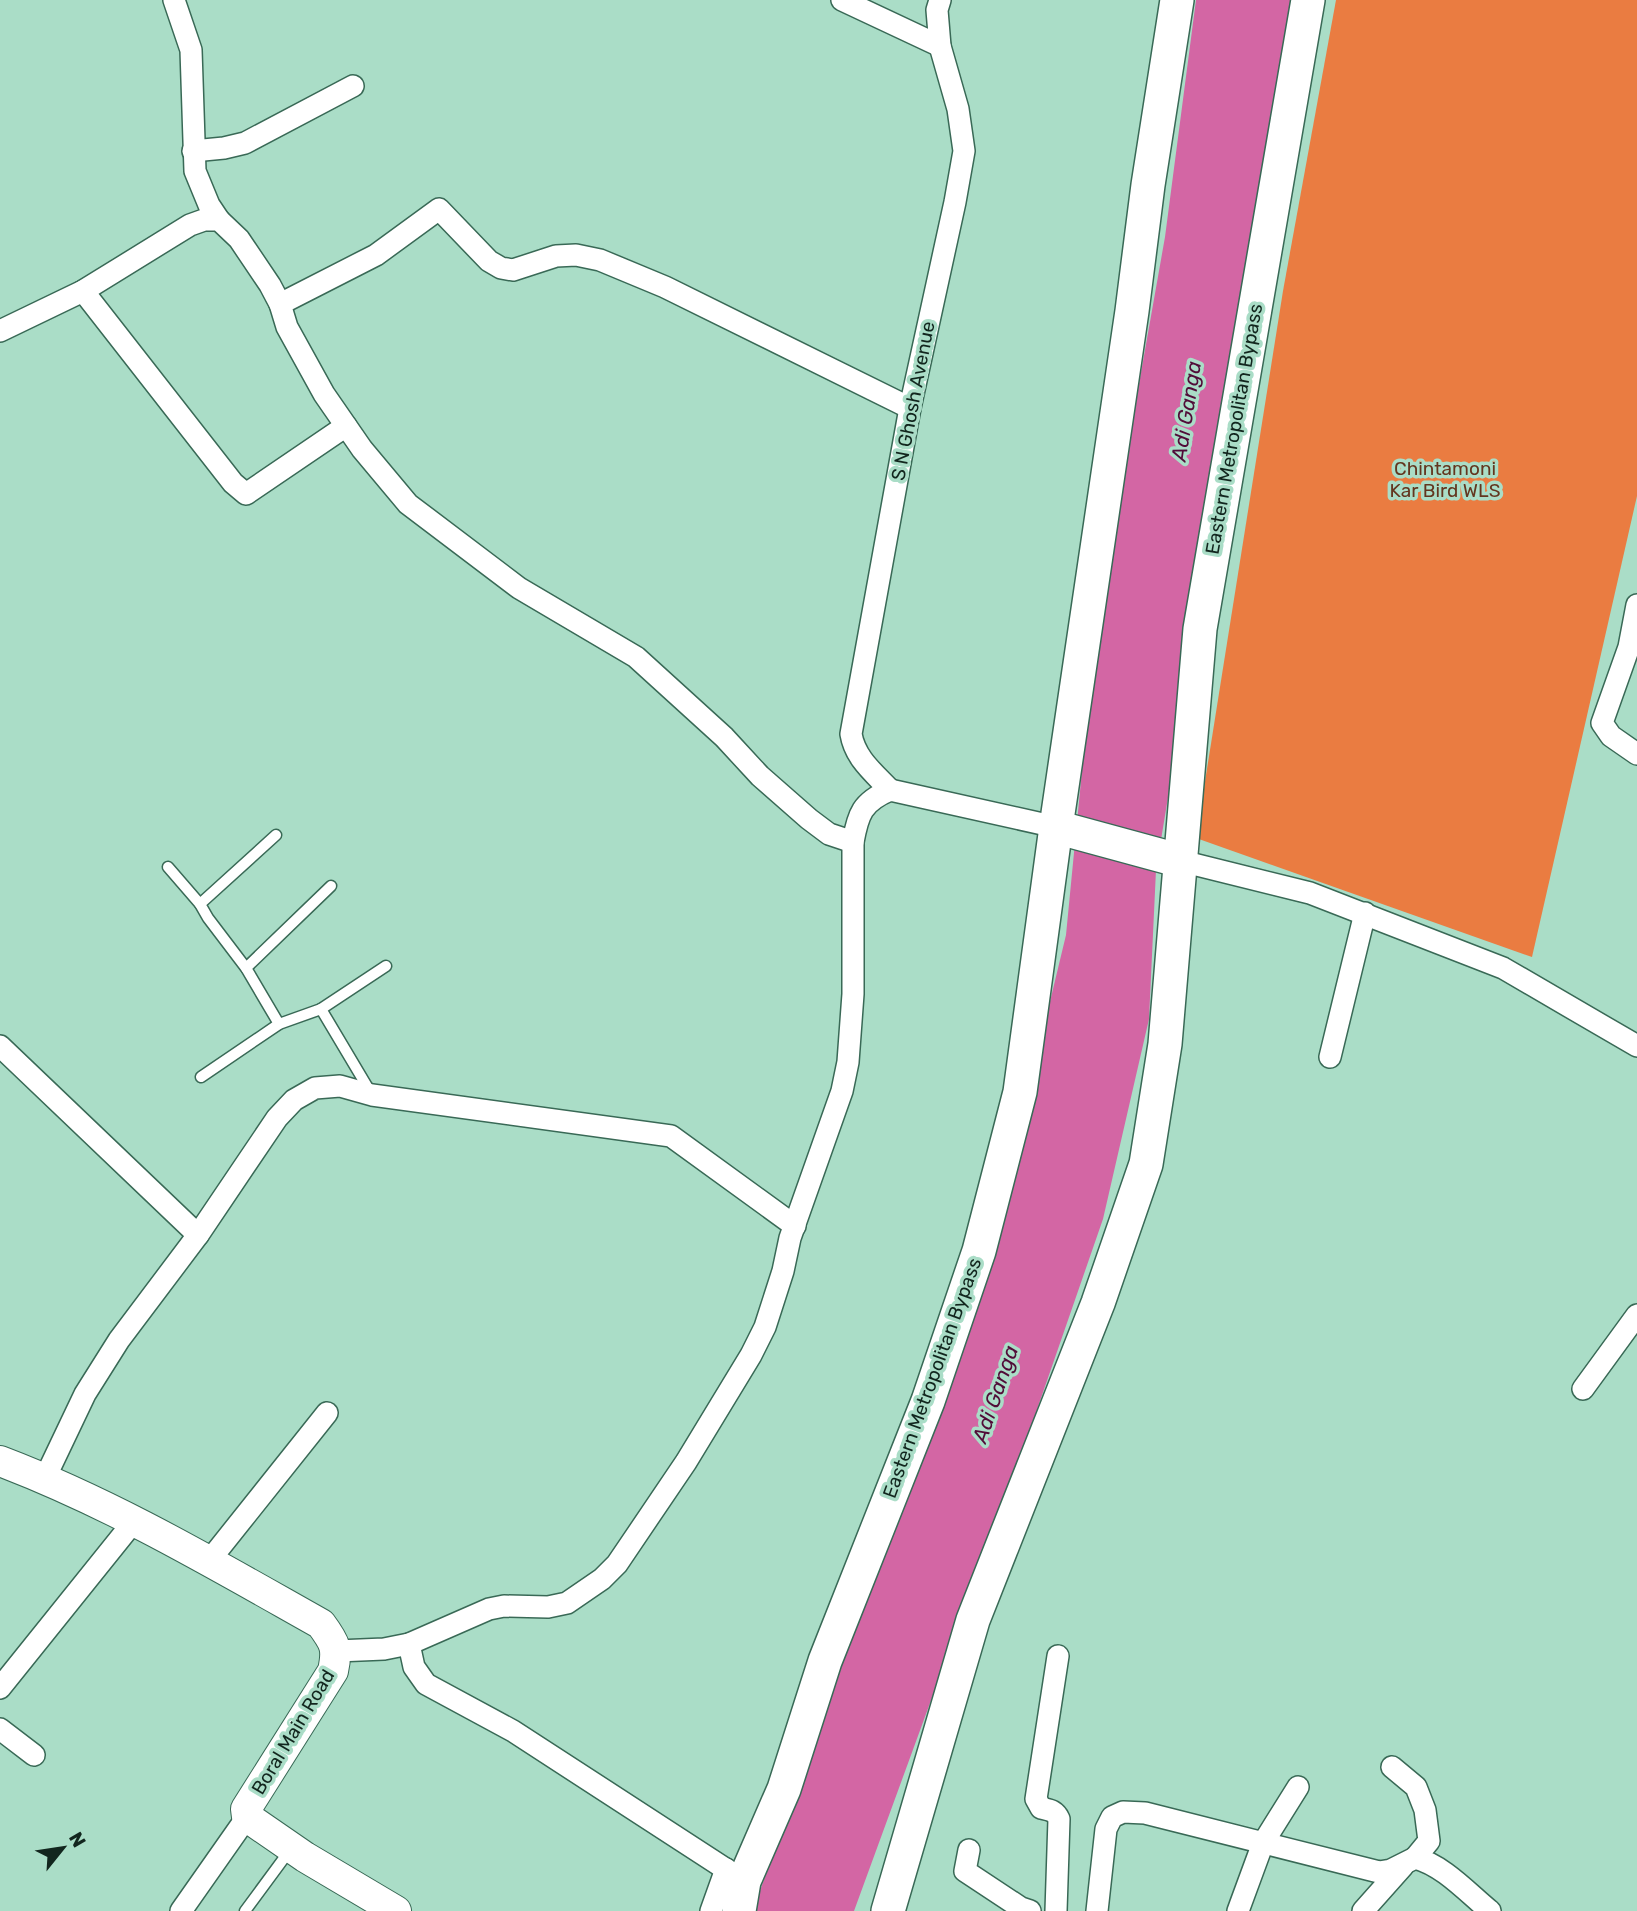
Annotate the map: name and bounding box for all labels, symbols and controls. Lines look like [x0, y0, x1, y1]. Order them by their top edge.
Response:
street label: Eastern Metropolitan Bypass [1201, 302, 1267, 556]
street label: S N Ghosh Avenue [886, 319, 940, 483]
water label: Adi Ganga [1166, 359, 1206, 464]
park label: Chintamoni Kar Bird WLS [1390, 457, 1500, 502]
street label: Eastern Metropolitan Bypass [878, 1255, 986, 1501]
water label: Adi Ganga [966, 1342, 1023, 1447]
street label: Boral Main Road [247, 1665, 339, 1799]
north arrow [28, 1813, 98, 1883]
text: N [64, 1828, 91, 1851]

